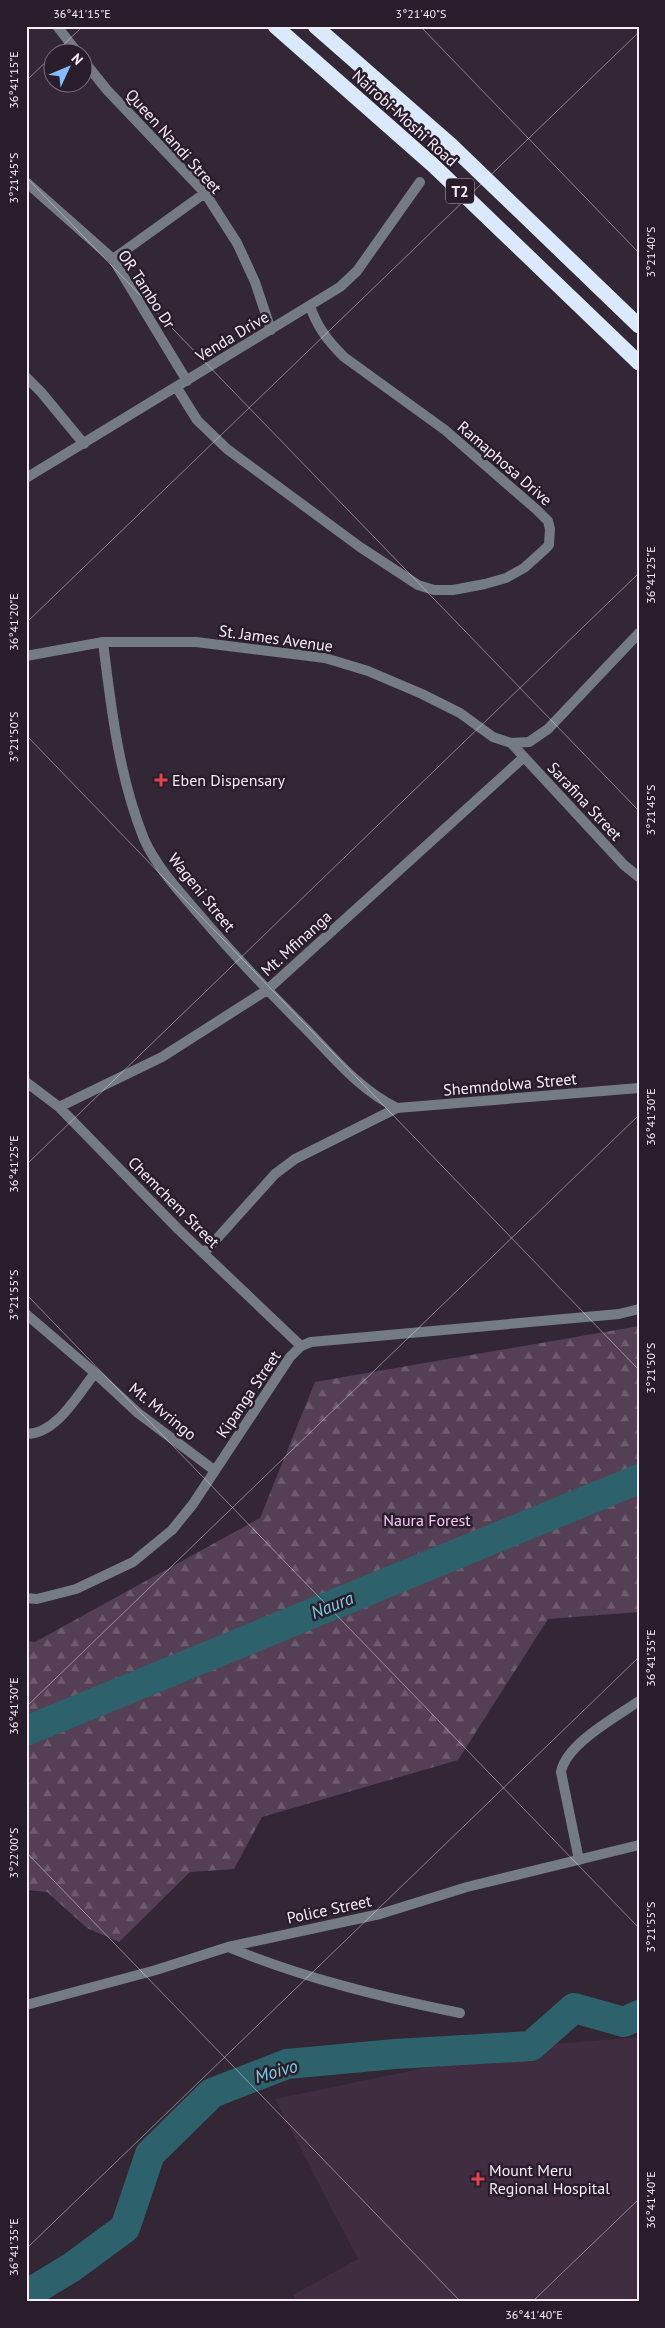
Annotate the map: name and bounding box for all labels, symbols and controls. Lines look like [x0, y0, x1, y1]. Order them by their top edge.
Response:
text: 36°41'15"E [53, 6, 111, 21]
text: 3°21'40"S [396, 6, 446, 21]
north arrow [42, 42, 92, 92]
text: N [68, 49, 87, 69]
text: 36°41'15"E [6, 51, 21, 109]
street label: Nairobi-Moshi Road [348, 65, 462, 171]
street label: Queen Nandi Street [122, 84, 227, 198]
text: 3°21'45"S [6, 153, 21, 203]
road number: T2 [446, 178, 474, 204]
text: 3°21'40"S [643, 227, 658, 277]
street label: OR Tambo Dr [114, 246, 180, 333]
street label: Venda Drive [191, 306, 272, 366]
street label: Ramaphosa Drive [454, 416, 556, 510]
text: 36°41'25"E [643, 546, 658, 604]
text: 36°41'20"E [6, 593, 21, 651]
street label: St. James Avenue [218, 620, 334, 656]
text: 3°21'50"S [6, 712, 21, 762]
street label: Sarafina Street [543, 758, 627, 845]
place label: Eben Dispensary [172, 770, 286, 790]
marker: Eben Dispensary [154, 773, 168, 787]
text: 3°21'45"S [643, 785, 658, 835]
street label: Wageni Street [164, 849, 240, 936]
street label: Mt. Mfinanga [257, 906, 335, 980]
street label: Shemndolwa Street [442, 1068, 578, 1100]
text: 36°41'30"E [643, 1088, 658, 1146]
text: 36°41'25"E [6, 1135, 21, 1193]
street label: Chemchem Street [124, 1152, 224, 1252]
text: 3°21'55"S [6, 1270, 21, 1320]
text: 3°21'50"S [643, 1343, 658, 1393]
street label: Kipanga Street [211, 1346, 285, 1441]
street label: Mt. Mvringo [125, 1378, 201, 1444]
park label: Naura Forest [383, 1510, 471, 1530]
water label: Naura [307, 1586, 357, 1624]
text: 36°41'35"E [643, 1629, 658, 1687]
text: 36°41'30"E [6, 1677, 21, 1735]
text: 3°22'00"S [6, 1828, 21, 1878]
street label: Police Street [285, 1890, 374, 1928]
text: 3°21'55"S [643, 1902, 658, 1952]
water label: Moivo [252, 2054, 300, 2088]
place label: Mount Meru Regional Hospital [489, 2160, 610, 2198]
text: 36°41'40"E [643, 2171, 658, 2229]
marker: Mount Meru Regional Hospital [471, 2172, 485, 2186]
text: 36°41'35"E [6, 2218, 21, 2276]
text: 36°41'40"E [505, 2307, 563, 2322]

